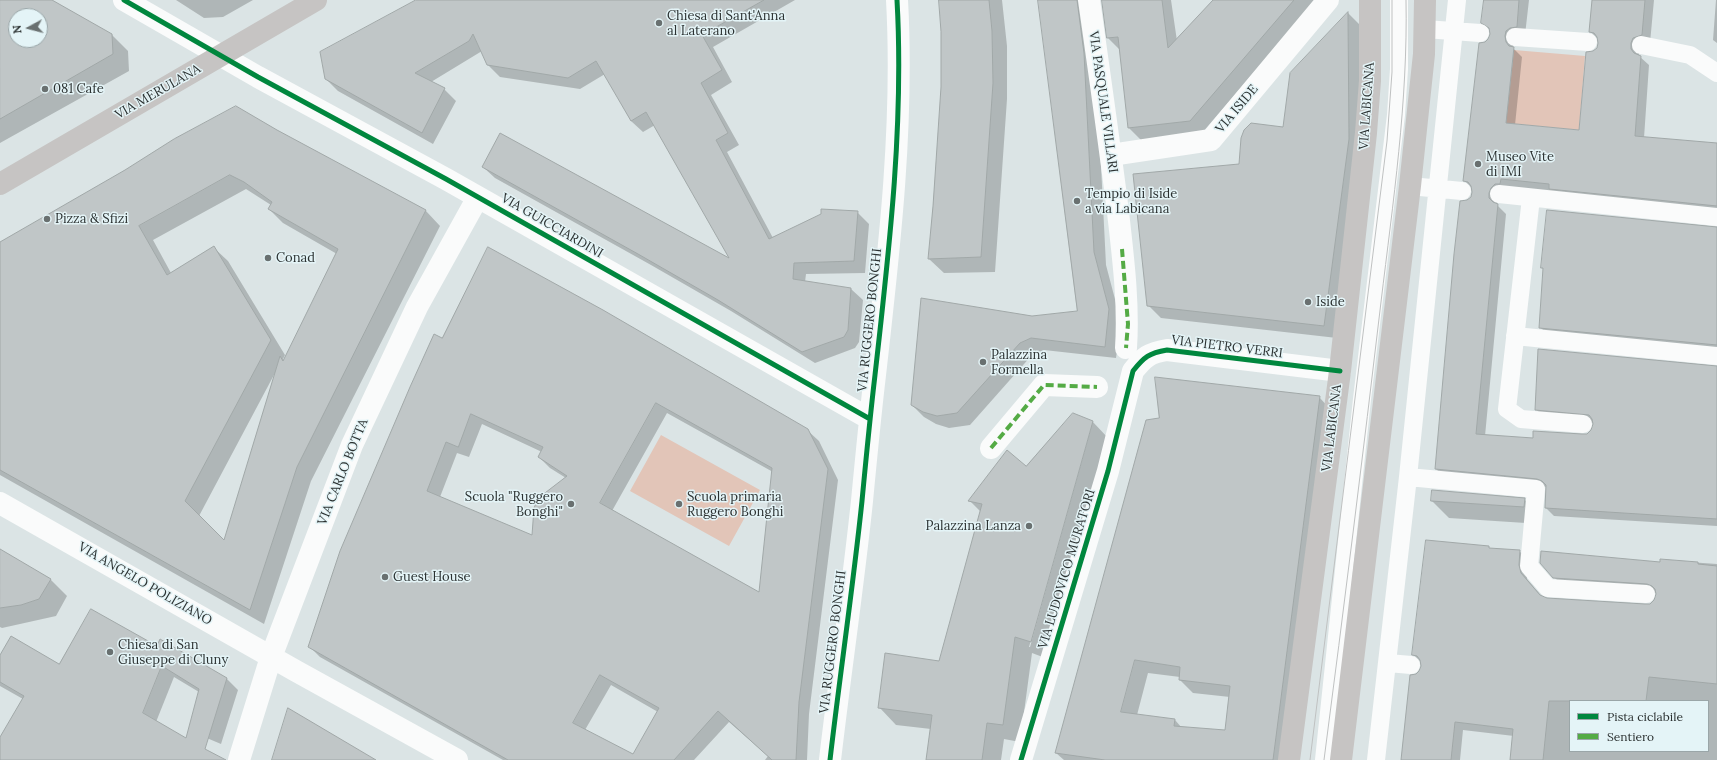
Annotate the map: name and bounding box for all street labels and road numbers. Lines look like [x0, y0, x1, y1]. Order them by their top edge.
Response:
street label: VIA PASQUALE VILLARI [1085, 30, 1121, 174]
street label: VIA MERULANA [112, 61, 204, 123]
street label: VIA LABICANA [1356, 62, 1378, 150]
street label: VIA ISIDE [1212, 82, 1262, 136]
street label: VIA GUICCIARDINI [498, 190, 606, 262]
street label: VIA RUGGERO BONGHI [855, 247, 885, 393]
street label: VIA PIETRO VERRI [1170, 332, 1284, 362]
street label: VIA LABICANA [1319, 384, 1345, 472]
street label: VIA CARLO BOTTA [315, 417, 371, 527]
street label: VIA LUDOVICO MURATORI [1035, 487, 1099, 651]
street label: VIA ANGELO POLIZIANO [75, 539, 215, 629]
street label: VIA RUGGERO BONGHI [816, 569, 850, 715]

